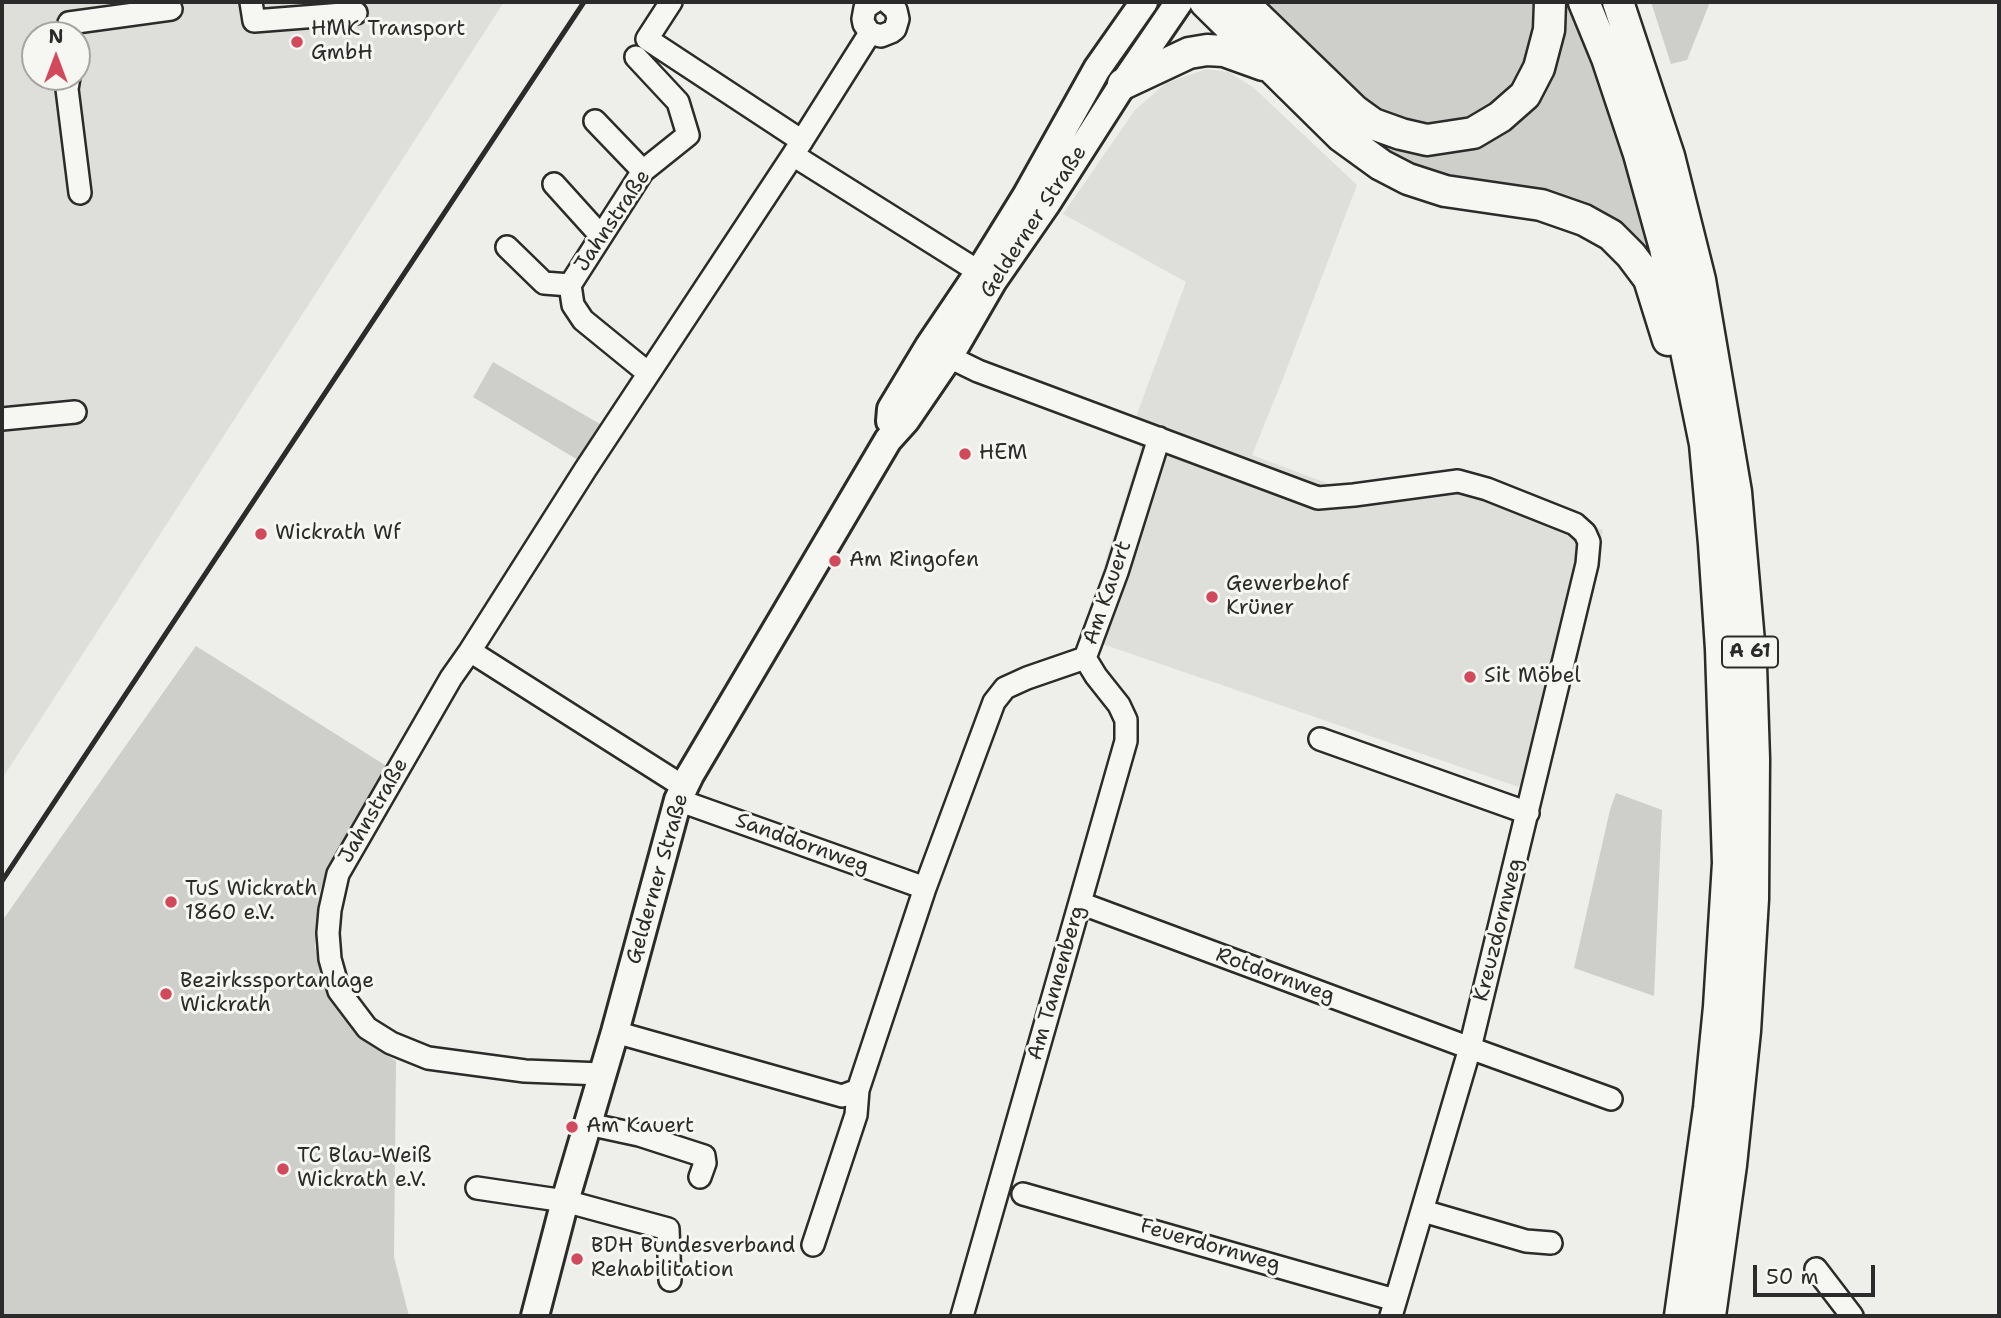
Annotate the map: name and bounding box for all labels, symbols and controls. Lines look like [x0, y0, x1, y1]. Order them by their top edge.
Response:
place label: HMK Transport GmbH [311, 17, 466, 67]
north arrow [21, 21, 91, 91]
text: N [48, 24, 64, 49]
marker: HMK Transport GmbH [289, 34, 305, 50]
street label: Gelderner Straße [975, 141, 1093, 303]
street label: Jahnstraße [570, 165, 656, 277]
place label: HEM [979, 441, 1027, 467]
marker: HEM [957, 446, 973, 462]
place label: Wickrath Wf [275, 521, 401, 547]
marker: Wickrath Wf [253, 526, 269, 542]
street label: Am Kauert [1078, 538, 1138, 648]
place label: Am Ringofen [849, 548, 979, 574]
marker: Am Ringofen [827, 553, 843, 569]
place label: Gewerbehof Krüner [1226, 572, 1349, 622]
marker: Gewerbehof Krüner [1204, 589, 1220, 605]
road number: A 61 [1722, 636, 1778, 667]
place label: Sit Möbel [1484, 664, 1581, 690]
marker: Sit Möbel [1462, 669, 1478, 685]
street label: Jahnstraße [334, 754, 414, 868]
street label: Gelderner Straße [622, 791, 694, 967]
street label: Sanddornweg [732, 808, 872, 880]
street label: Kreuzdornweg [1469, 856, 1529, 1004]
place label: TuS Wickrath 1860 e.V. [185, 877, 317, 927]
marker: TuS Wickrath 1860 e.V. [163, 894, 179, 910]
street label: Am Tannenberg [1023, 903, 1091, 1063]
street label: Rotdornweg [1212, 943, 1338, 1009]
place label: Bezirkssportanlage Wickrath [180, 969, 374, 1019]
marker: Bezirkssportanlage Wickrath [158, 986, 174, 1002]
place label: Am Kauert [586, 1114, 694, 1140]
marker: Am Kauert [564, 1119, 580, 1135]
place label: TC Blau-Weiß Wickrath e.V. [297, 1144, 431, 1194]
marker: TC Blau-Weiß Wickrath e.V. [275, 1161, 291, 1177]
street label: Feuerdornweg [1137, 1214, 1283, 1278]
place label: BDH Bundesverband Rehabilitation [591, 1234, 795, 1284]
marker: BDH Bundesverband Rehabilitation [569, 1251, 585, 1267]
scale bar [1756, 1252, 1878, 1296]
text: 50 m [1766, 1263, 1819, 1291]

